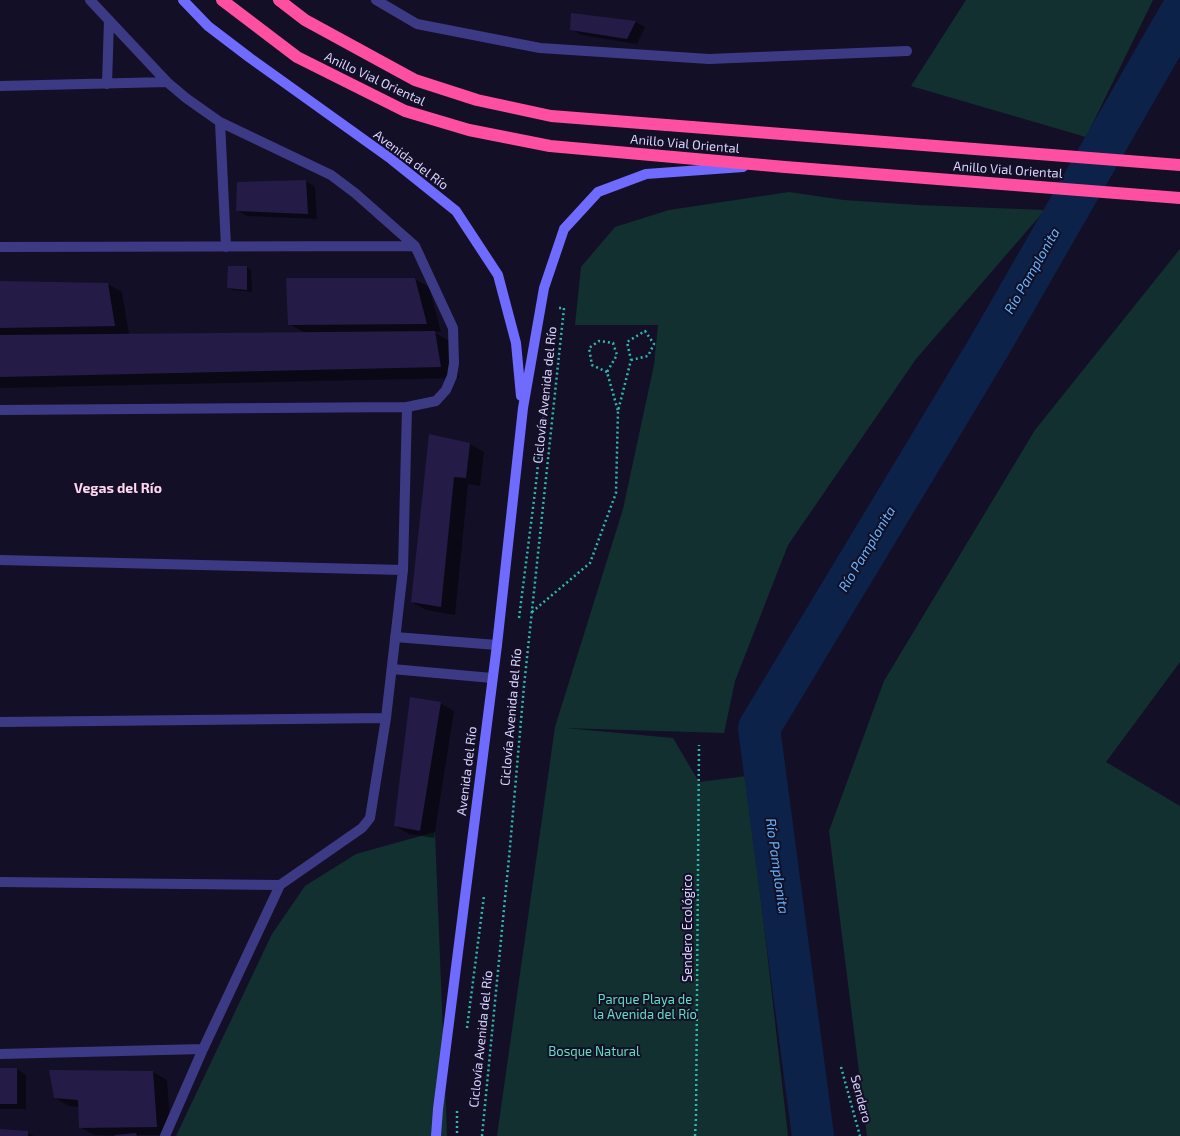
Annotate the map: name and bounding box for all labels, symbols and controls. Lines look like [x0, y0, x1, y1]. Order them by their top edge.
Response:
street label: Anillo Vial Oriental [322, 49, 428, 109]
street label: Avenida del Río [370, 127, 452, 193]
street label: Anillo Vial Oriental [630, 131, 740, 157]
street label: Anillo Vial Oriental [953, 158, 1063, 182]
water label: Río Pamplonita [1001, 225, 1063, 317]
street label: Ciclovía Avenida del Río [530, 326, 560, 464]
district label: Vegas del Río [74, 480, 162, 496]
water label: Río Pamplonita [835, 503, 899, 595]
street label: Ciclovía Avenida del Río [497, 648, 525, 786]
street label: Avenida del Río [454, 726, 480, 816]
water label: Río Pamplonita [762, 817, 792, 915]
street label: Sendero Ecológico [680, 874, 696, 982]
street label: Ciclovía Avenida del Río [466, 970, 496, 1108]
park label: Parque Playa de la Avenida del Río [593, 992, 697, 1023]
park label: Bosque Natural [548, 1044, 640, 1060]
street label: Sendero [847, 1073, 875, 1125]

